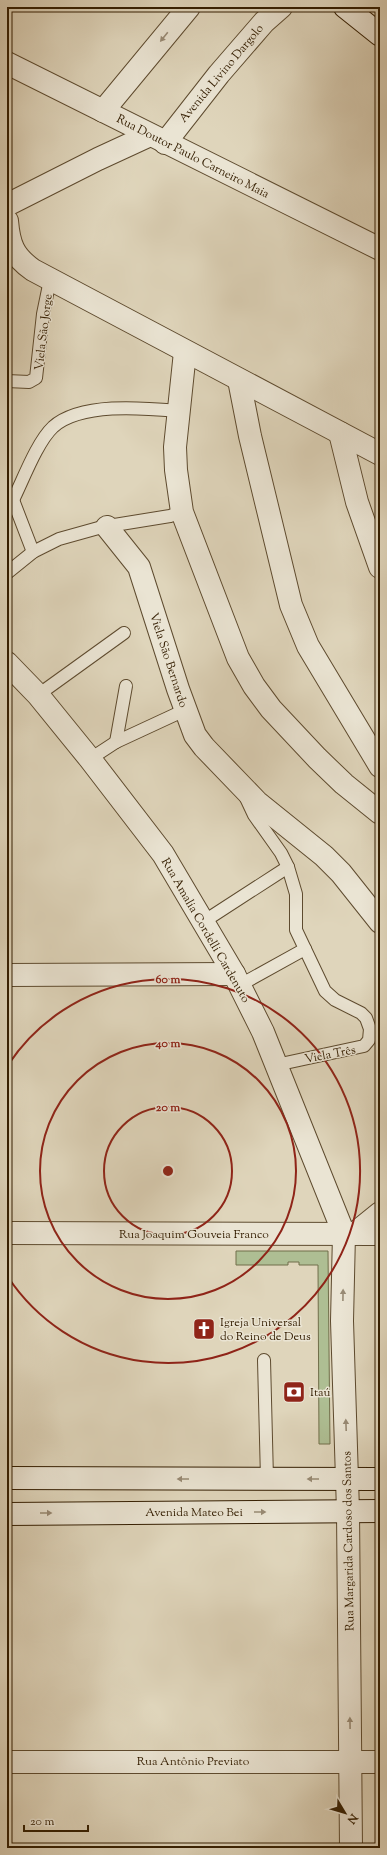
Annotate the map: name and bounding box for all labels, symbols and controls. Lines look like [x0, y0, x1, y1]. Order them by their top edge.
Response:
street label: Avenida Livino Dargolo [175, 20, 269, 127]
one-way arrow [159, 32, 168, 43]
street label: Rua Doutor Paulo Carneiro Maia [113, 110, 273, 204]
street label: Viela São Jorge [30, 292, 58, 371]
street label: Viela São Bernardo [144, 611, 192, 710]
street label: Rua Amalia Cordelli Cardenuto [156, 855, 254, 1007]
text: 60 m [156, 971, 180, 989]
text: 40 m [155, 1035, 180, 1053]
street label: Viela Três [303, 1041, 357, 1069]
text: 20 m [156, 1099, 180, 1117]
centre of rings [161, 1164, 175, 1178]
street label: Rua Joaquim Gouveia Franco [119, 1226, 269, 1244]
one-way arrow [340, 1288, 346, 1301]
place label: Igreja Universal do Reino de Deus [220, 1314, 311, 1346]
church icon: Igreja Universal do Reino de Deus [191, 1316, 217, 1342]
bank icon: Itaú [281, 1379, 307, 1405]
place label: Itaú [310, 1384, 330, 1402]
one-way arrow [343, 1418, 349, 1431]
street label: Rua Margarida Cardoso dos Santos [338, 1451, 360, 1631]
one-way arrow [176, 1476, 189, 1482]
one-way arrow [306, 1476, 319, 1482]
street label: Avenida Mateo Bei [145, 1504, 243, 1522]
one-way arrow [254, 1509, 267, 1515]
one-way arrow [40, 1510, 52, 1517]
one-way arrow [347, 1716, 353, 1729]
street label: Rua Antônio Previato [137, 1753, 250, 1771]
north arrow [325, 1793, 365, 1833]
scale bar [24, 1807, 88, 1833]
text: N [343, 1809, 362, 1827]
text: 20 m [30, 1813, 55, 1831]

